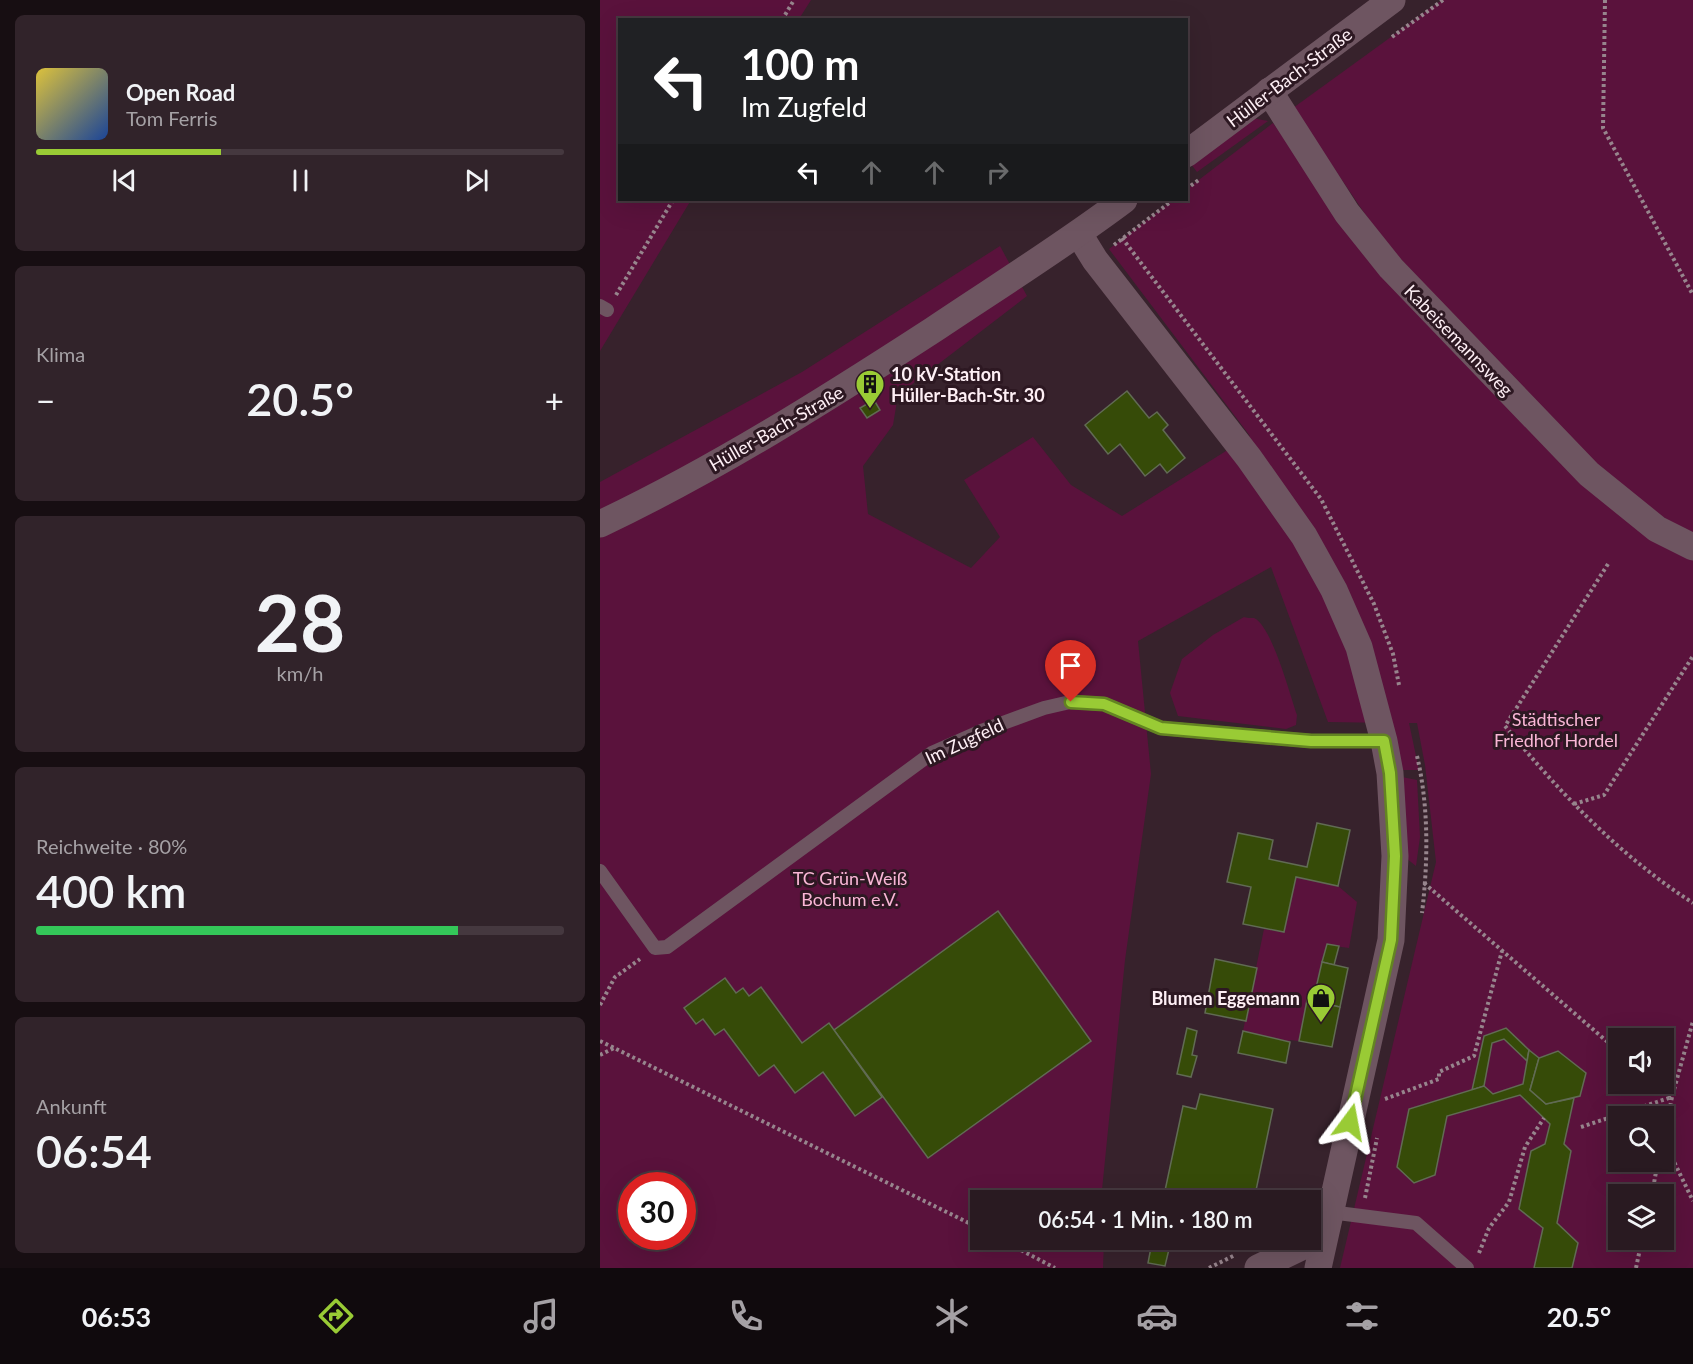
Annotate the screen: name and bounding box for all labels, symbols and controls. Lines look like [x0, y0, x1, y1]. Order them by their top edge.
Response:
street label: Hüller-Bach-Straße [1222, 23, 1356, 131]
text: 100 m [741, 39, 859, 89]
icon: left [642, 42, 720, 120]
text: Open Road [126, 79, 235, 106]
text: Im Zugfeld [741, 90, 867, 123]
text: Tom Ferris [126, 106, 217, 130]
icon: left [792, 156, 825, 189]
icon: ahead [855, 156, 888, 189]
icon: ahead [918, 156, 951, 189]
icon: right [981, 156, 1014, 189]
icon: previous [108, 164, 141, 197]
icon: pause [284, 164, 317, 197]
icon: next [460, 164, 493, 197]
street label: Kabeisemannsweg [1400, 280, 1518, 400]
text: Klima [36, 342, 85, 366]
place label: 10 kV-Station Hüller-Bach-Str. 30 [891, 363, 1045, 406]
building icon: 10 kV-Station Hüller-Bach-Str. 30 [854, 368, 886, 410]
text: 20.5° [246, 372, 354, 426]
text: − [36, 380, 55, 420]
text: + [545, 380, 564, 420]
street label: Hüller-Bach-Straße [705, 381, 847, 475]
text: 28 [255, 575, 345, 669]
pin [1045, 640, 1096, 702]
icon: arrive [1054, 649, 1087, 682]
text: km/h [277, 661, 323, 685]
park label: Städtischer Friedhof Hordel [1494, 708, 1618, 751]
street label: Im Zugfeld [921, 713, 1007, 769]
text: Reichweite · 80% [36, 834, 187, 858]
text: 400 km [36, 864, 186, 918]
park label: TC Grün-Weiß Bochum e.V. [793, 867, 907, 910]
shop icon: Blumen Eggemann [1305, 982, 1337, 1024]
place label: Blumen Eggemann [1151, 987, 1300, 1009]
map controls [1608, 1028, 1674, 1250]
button: sound [1608, 1028, 1674, 1094]
position arrow [1318, 1090, 1382, 1154]
text: Ankunft [36, 1094, 107, 1118]
button: search [1608, 1106, 1674, 1172]
text: 06:54 [36, 1124, 152, 1178]
speed limit sign: 30 [618, 1172, 696, 1250]
button: layers [1608, 1184, 1674, 1250]
text: 06:54 · 1 Min. · 180 m [1038, 1206, 1253, 1233]
icon: directions [315, 1295, 357, 1337]
icon: music [520, 1295, 562, 1337]
icon: phone [725, 1295, 767, 1337]
icon: climate [931, 1295, 973, 1337]
icon: car [1136, 1295, 1178, 1337]
icon: filters [1341, 1295, 1383, 1337]
text: 06:53 [82, 1300, 151, 1333]
text: 20.5° [1547, 1300, 1611, 1333]

